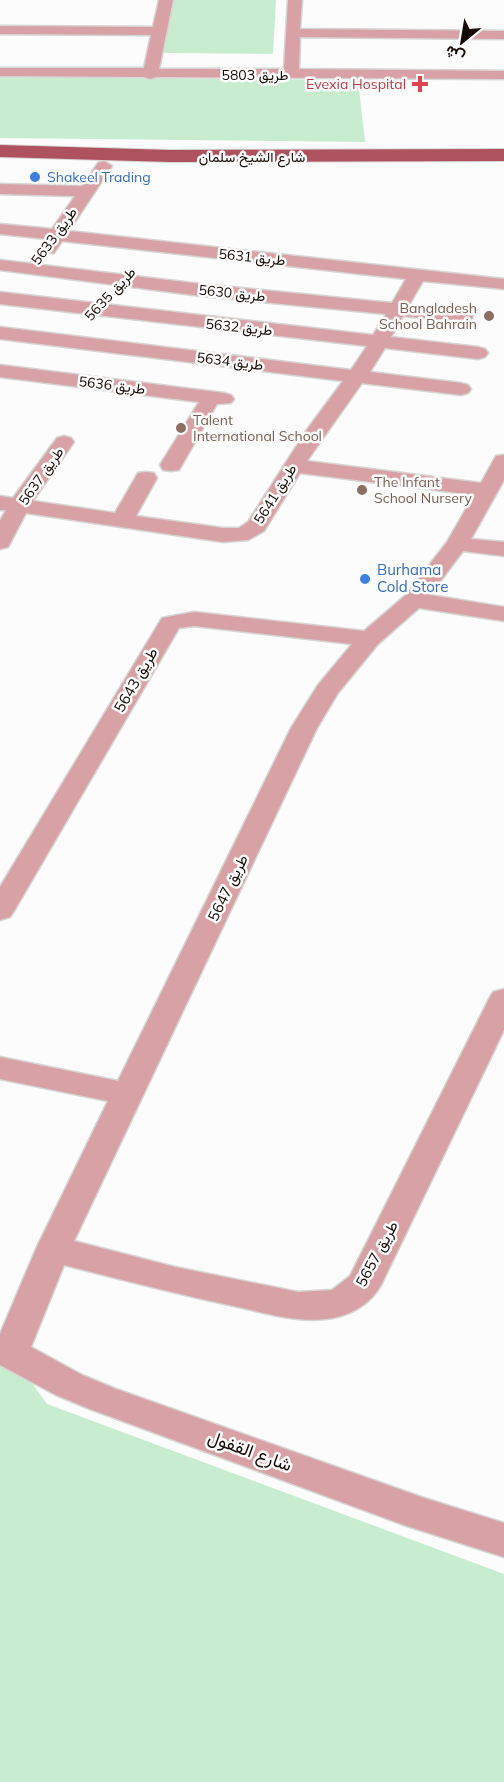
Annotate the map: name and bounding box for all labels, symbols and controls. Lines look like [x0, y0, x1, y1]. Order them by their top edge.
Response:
north arrow [432, 12, 492, 72]
text: ش [441, 42, 468, 68]
street label: طريق 5803 [222, 66, 288, 84]
place label: Evexia Hospital [306, 75, 406, 93]
marker: Evexia Hospital [411, 75, 429, 93]
street label: شارع الشيخ سلمان [199, 148, 305, 168]
place label: Shakeel Trading [47, 168, 151, 186]
marker: Shakeel Trading [28, 170, 42, 184]
street label: طريق 5633 [27, 204, 81, 268]
street label: طريق 5631 [218, 245, 286, 269]
street label: طريق 5635 [81, 263, 139, 325]
street label: طريق 5630 [198, 281, 266, 305]
place label: Bangladesh School Bahrain [379, 299, 477, 333]
marker: Bangladesh School Bahrain [482, 309, 496, 323]
street label: طريق 5632 [205, 315, 273, 339]
street label: طريق 5634 [196, 348, 264, 374]
street label: طريق 5636 [78, 372, 146, 398]
place label: Talent International School [193, 411, 322, 445]
marker: Talent International School [174, 421, 188, 435]
street label: طريق 5637 [14, 443, 68, 509]
street label: طريق 5641 [250, 461, 300, 527]
place label: The Infant School Nursery [374, 473, 472, 507]
marker: The Infant School Nursery [355, 483, 369, 497]
place label: Burhama Cold Store [377, 560, 448, 596]
marker: Burhama Cold Store [358, 572, 372, 586]
street label: طريق 5643 [109, 644, 163, 716]
street label: طريق 5647 [203, 851, 253, 925]
street label: طريق 5657 [351, 1217, 403, 1290]
street label: شارع القفول [205, 1425, 295, 1477]

